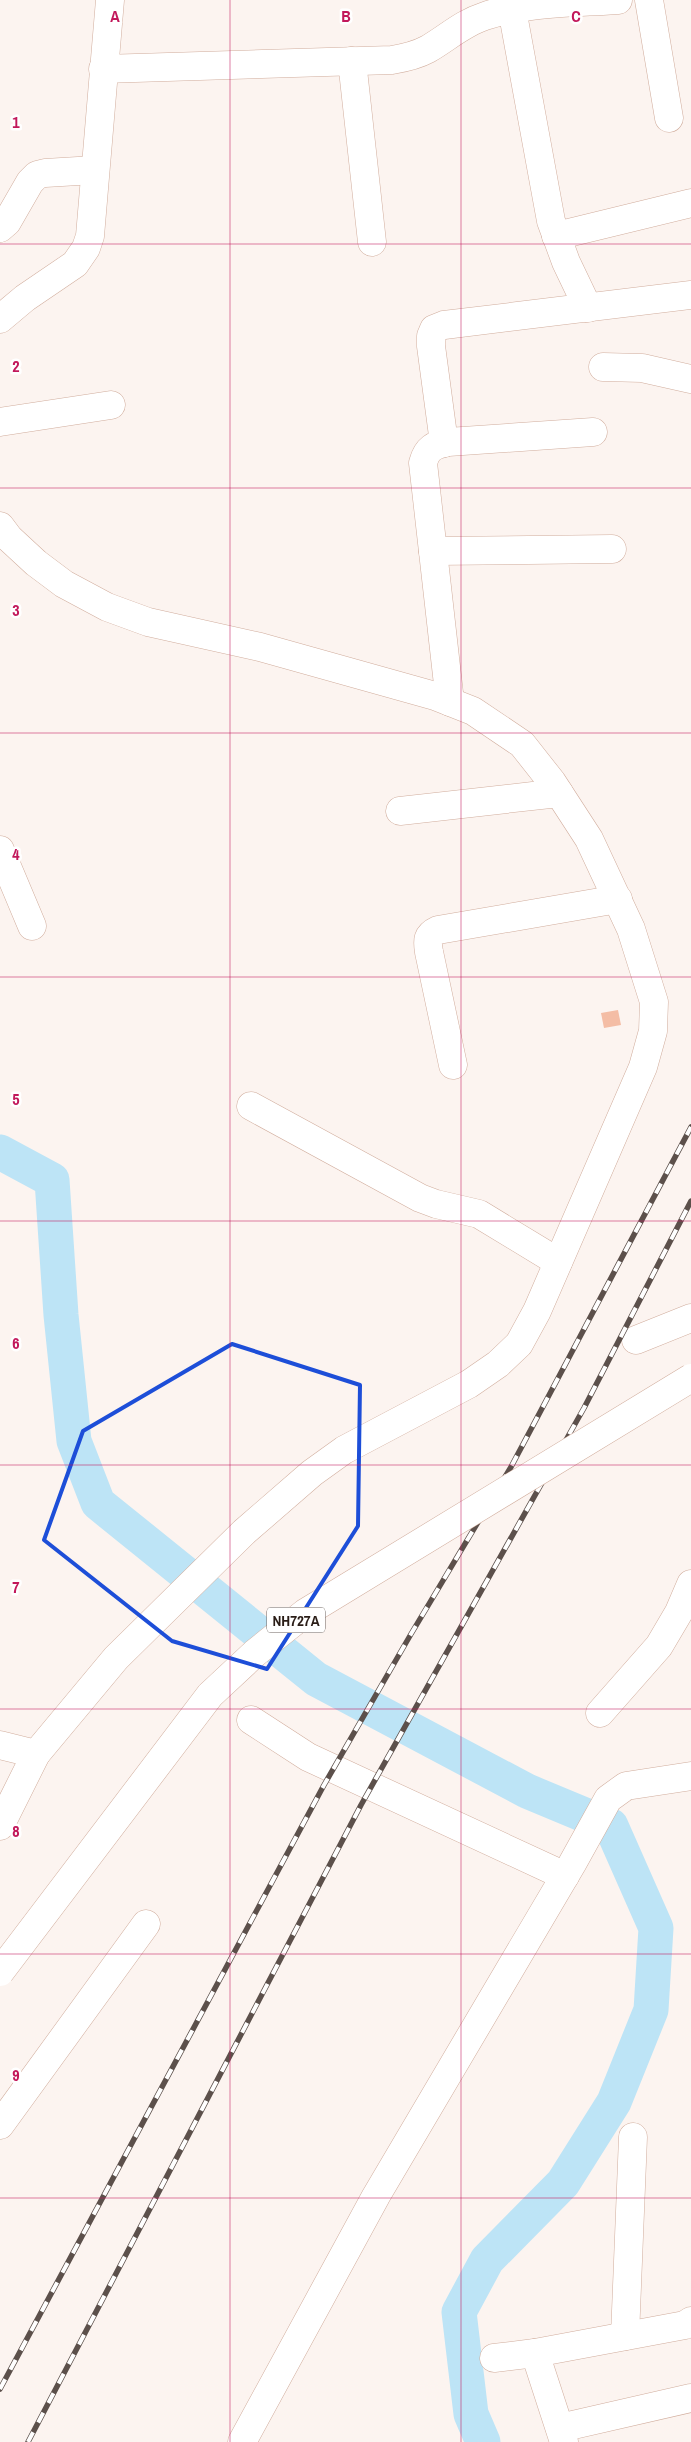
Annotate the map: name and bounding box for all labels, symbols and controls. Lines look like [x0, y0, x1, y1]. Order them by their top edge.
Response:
text: A [110, 5, 120, 27]
text: B [341, 5, 351, 27]
text: C [571, 5, 581, 27]
text: 1 [12, 111, 20, 133]
text: 2 [12, 355, 20, 377]
text: 3 [12, 599, 20, 621]
text: 4 [12, 843, 20, 865]
text: 5 [12, 1088, 20, 1110]
text: 6 [12, 1332, 20, 1354]
text: 7 [12, 1576, 20, 1598]
road number: NH727A [267, 1608, 325, 1632]
text: 8 [12, 1820, 20, 1842]
text: 9 [12, 2064, 20, 2086]

